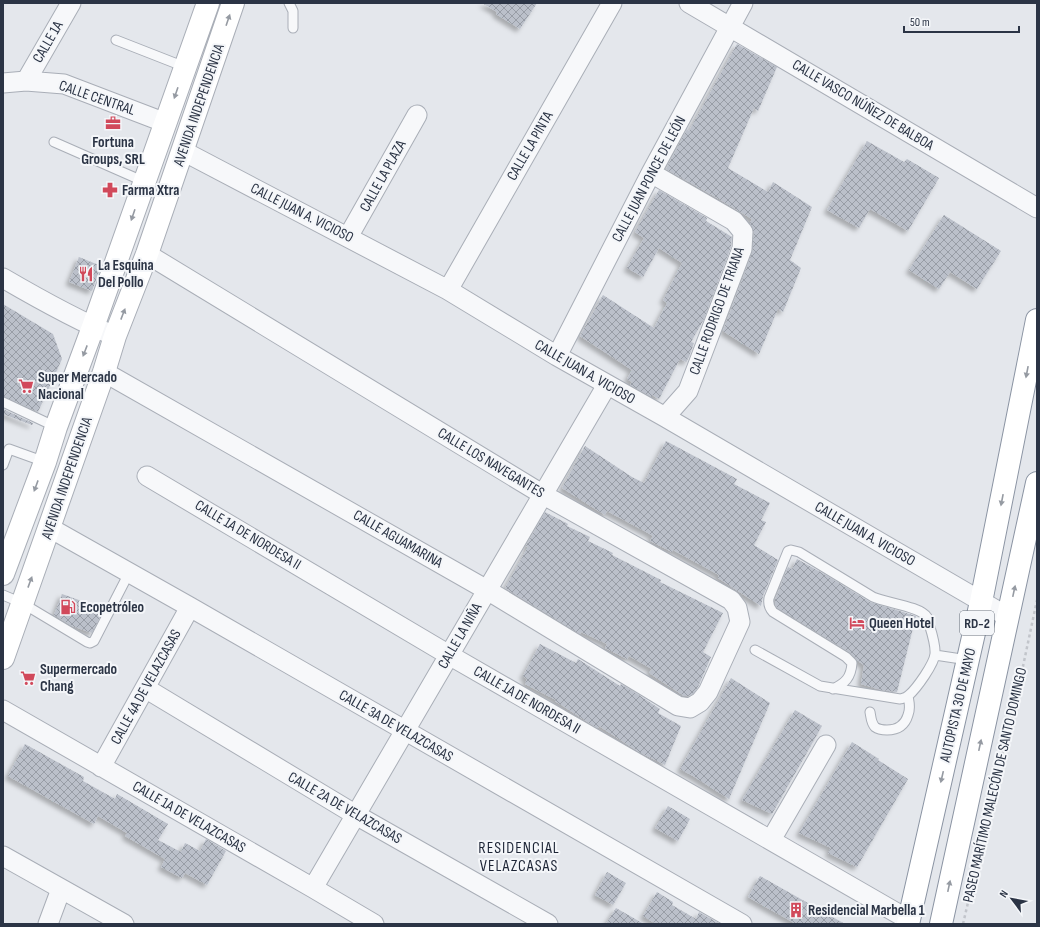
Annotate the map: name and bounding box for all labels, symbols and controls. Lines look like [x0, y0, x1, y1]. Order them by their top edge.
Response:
scale bar [904, 8, 1019, 34]
one-way arrow [225, 14, 231, 26]
text: 50 m [910, 15, 930, 30]
street label: CALLE 1A [28, 17, 68, 66]
street label: AVENIDA INDEPENDENCIA [169, 41, 229, 170]
street label: CALLE VASCO NÚÑEZ DE BALBOA [789, 55, 938, 155]
street label: CALLE CENTRAL [56, 76, 138, 120]
one-way arrow [173, 87, 179, 99]
street label: CALLE LA PINTA [503, 108, 558, 184]
street label: CALLE JUAN PONCE DE LEÓN [608, 113, 690, 245]
office icon: Fortuna Groups, SRL [104, 114, 122, 132]
place label: Fortuna Groups, SRL [81, 133, 145, 169]
street label: CALLE LA PLAZA [355, 136, 411, 215]
street label: CALLE JUAN A. VICIOSO [247, 179, 357, 247]
pharmacy icon: Farma Xtra [101, 181, 119, 199]
place label: Farma Xtra [122, 181, 179, 200]
one-way arrow [130, 210, 136, 222]
street label: CALLE RODRIGO DE TRIANA [685, 244, 749, 378]
place label: La Esquina Del Pollo [98, 256, 154, 292]
restaurant icon: La Esquina Del Pollo [77, 265, 95, 283]
one-way arrow [121, 307, 127, 319]
street label: CALLE JUAN A. VICIOSO [531, 335, 639, 409]
one-way arrow [81, 345, 87, 357]
one-way arrow [1023, 366, 1029, 378]
place label: Super Mercado Nacional [38, 368, 117, 404]
supermarket icon: Super Mercado Nacional [17, 377, 35, 395]
street label: AVENIDA INDEPENDENCIA [37, 414, 97, 543]
street label: CALLE LOS NAVEGANTES [434, 424, 548, 502]
one-way arrow [32, 481, 38, 493]
one-way arrow [998, 494, 1004, 506]
street label: CALLE 1A DE NORDESA II [192, 496, 304, 574]
street label: CALLE JUAN A. VICIOSO [811, 497, 919, 571]
street label: CALLE AGUAMARINA [350, 506, 447, 573]
one-way arrow [27, 576, 33, 588]
one-way arrow [1011, 585, 1017, 597]
fuel station icon: Ecopetróleo [59, 598, 77, 616]
place label: Ecopetróleo [80, 598, 144, 617]
street label: CALLE LA NIÑA [434, 599, 487, 672]
road number: RD-2 [960, 611, 994, 635]
hotel icon: Queen Hotel [848, 614, 866, 632]
place label: Queen Hotel [869, 614, 934, 633]
street label: CALLE 4A DE VELAZCASAS [107, 626, 185, 748]
street label: AUTOPISTA 30 DE MAYO [935, 646, 980, 765]
place label: Supermercado Chang [40, 660, 117, 696]
street label: CALLE 1A DE NORDESA II [470, 662, 584, 738]
street label: PASEO MARÍTIMO MALECÓN DE SANTO DOMINGO [959, 666, 1031, 904]
supermarket icon: Supermercado Chang [19, 669, 37, 687]
street label: CALLE 3A DE VELAZCASAS [336, 686, 456, 766]
one-way arrow [978, 739, 984, 751]
street label: CALLE 2A DE VELAZCASAS [285, 768, 405, 848]
one-way arrow [938, 771, 944, 783]
street label: CALLE 1A DE VELAZCASAS [129, 777, 249, 857]
district label: RESIDENCIAL VELAZCASAS [478, 839, 560, 876]
north arrow [992, 879, 1032, 919]
one-way arrow [947, 880, 953, 892]
building icon: Residencial Marbella 1 [787, 901, 805, 919]
place label: Residencial Marbella 1 [808, 901, 925, 920]

